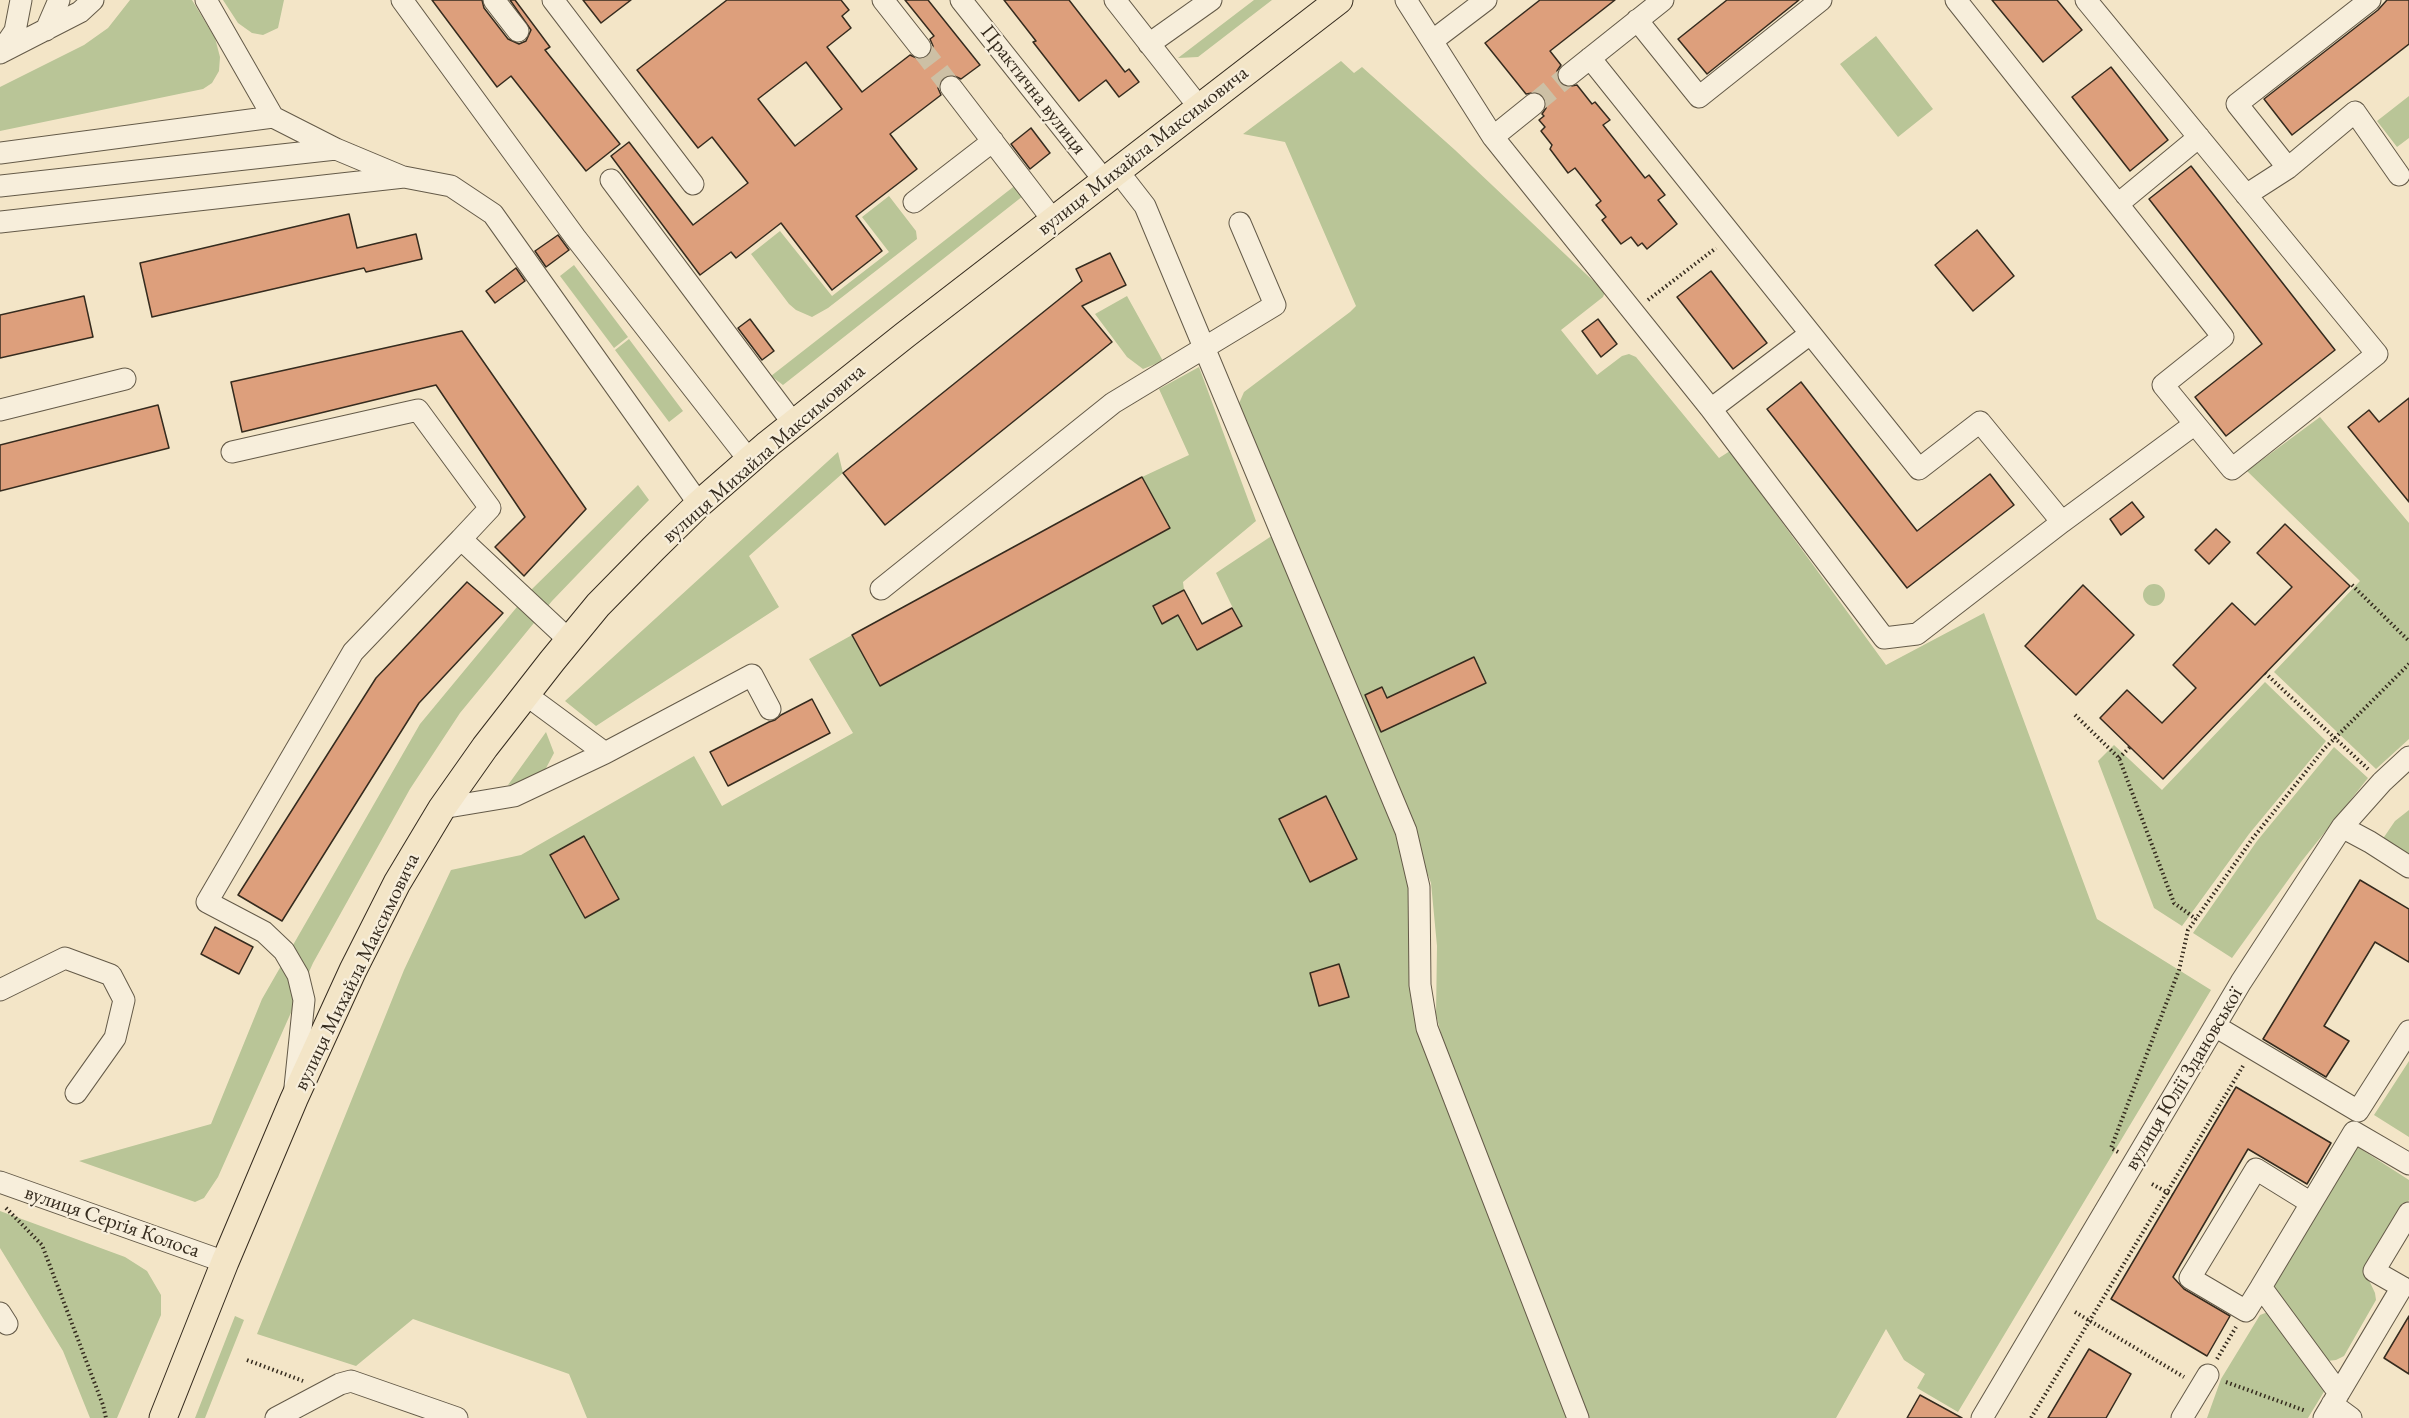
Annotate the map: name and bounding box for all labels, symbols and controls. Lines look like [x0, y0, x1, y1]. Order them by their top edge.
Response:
street label: Практична вулиця [975, 20, 1091, 160]
street label: вулиця Михайла Максимовича [1032, 61, 1254, 241]
street label: вулиця Михайла Максимовича [657, 359, 871, 549]
street label: вулиця Михайла Максимовича [289, 849, 425, 1095]
street label: вулиця Юлії Здановської [2119, 983, 2249, 1175]
street label: вулиця Сергія Колоса [21, 1180, 203, 1264]

